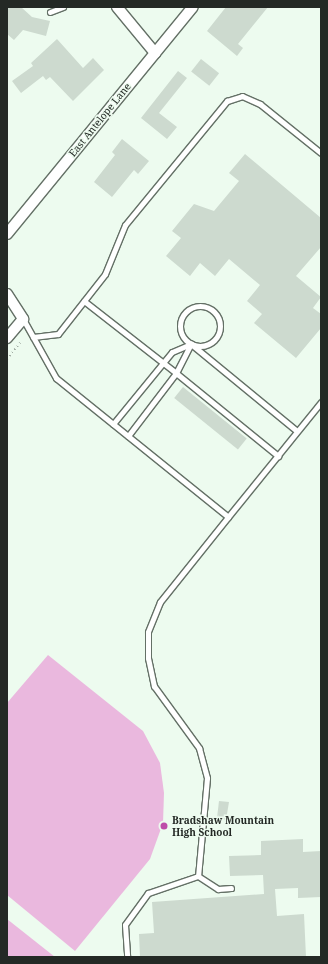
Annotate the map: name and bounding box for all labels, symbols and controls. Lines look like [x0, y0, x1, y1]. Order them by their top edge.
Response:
street label: East Antelope Lane [67, 81, 133, 159]
place label: Bradshaw Mountain High School [172, 814, 274, 838]
marker: Bradshaw Mountain High School [159, 821, 169, 831]

